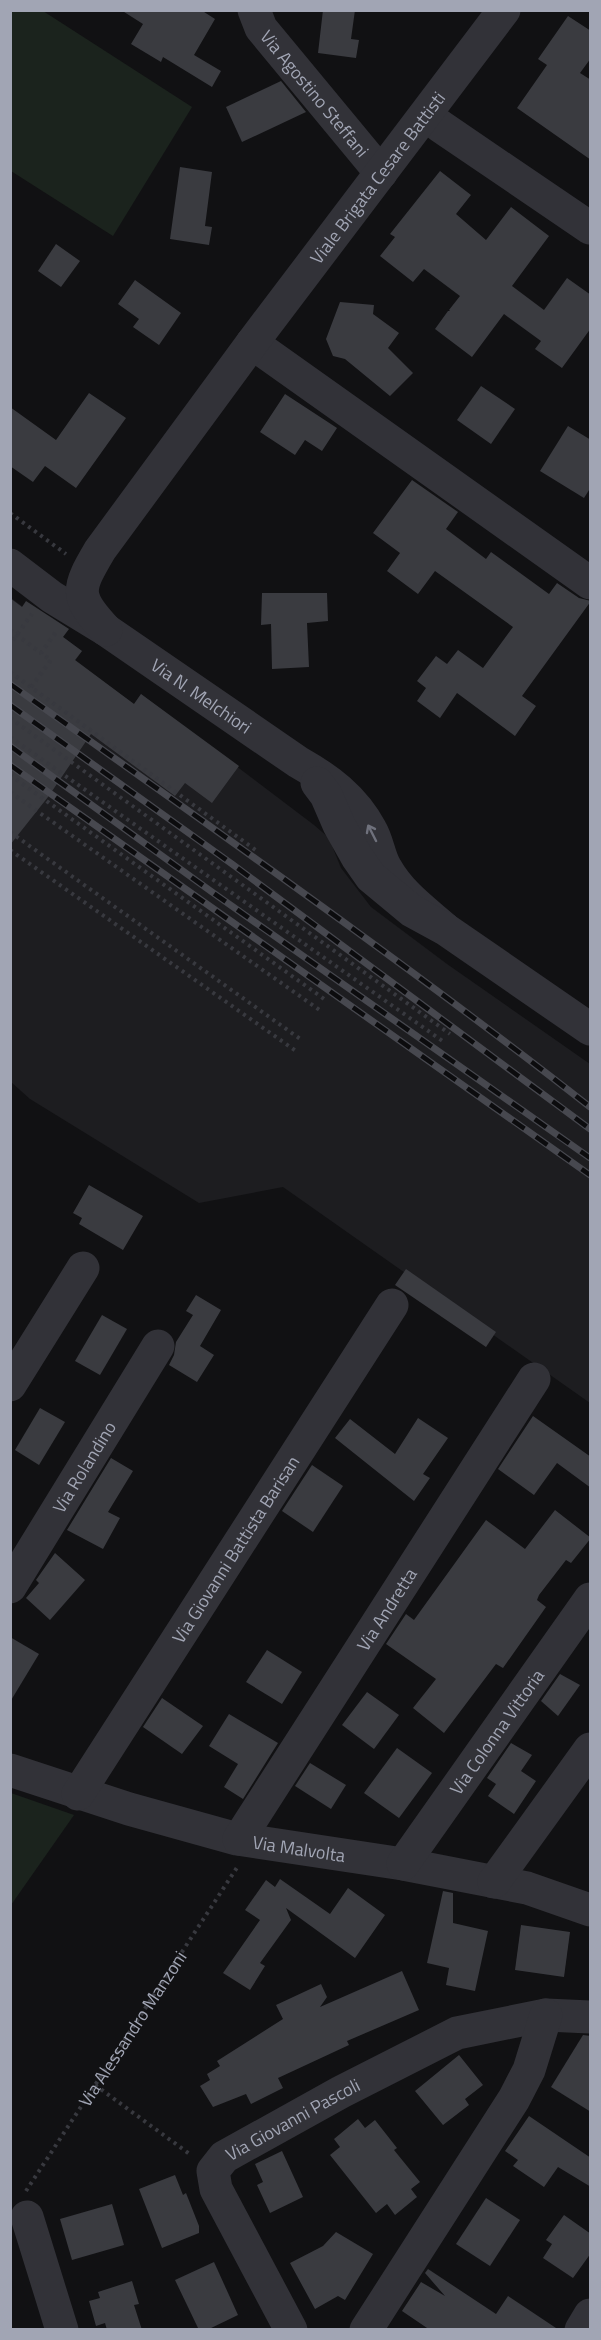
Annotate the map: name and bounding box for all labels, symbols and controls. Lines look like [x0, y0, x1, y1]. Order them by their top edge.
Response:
street label: Via Agostino Steffani [254, 24, 376, 163]
street label: Viale Brigata Cesare Battisti [303, 86, 451, 269]
street label: Via N. Melchiori [146, 651, 257, 740]
one-way arrow [366, 825, 378, 842]
street label: Via Rolandino [45, 1416, 122, 1518]
street label: Via Giovanni Battista Barisan [165, 1450, 306, 1648]
street label: Via Andretta [350, 1562, 423, 1656]
street label: Via Colonna Vittoria [443, 1663, 550, 1800]
street label: Via Malvolta [251, 1828, 347, 1869]
street label: Via Alessandro Manzoni [71, 1945, 193, 2112]
street label: Via Giovanni Pascoli [220, 2071, 364, 2167]

